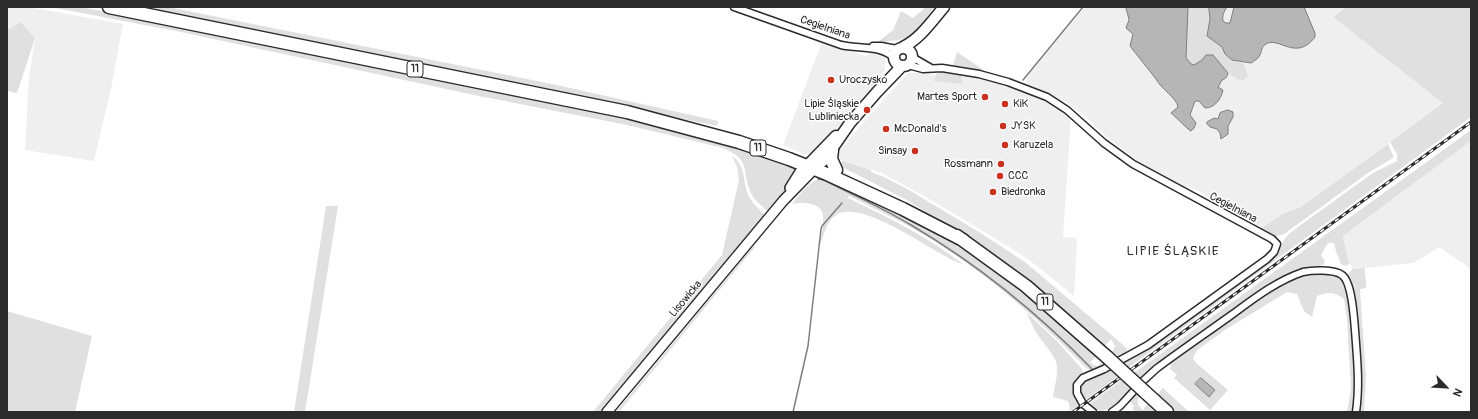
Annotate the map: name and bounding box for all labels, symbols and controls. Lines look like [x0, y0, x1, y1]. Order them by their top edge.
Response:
street label: Cegielniana [798, 13, 852, 43]
road number: 11 [407, 61, 423, 77]
place label: Uroczysko [839, 73, 887, 87]
marker: Uroczysko [826, 75, 836, 85]
place label: Martes Sport [917, 90, 977, 104]
marker: Martes Sport [980, 92, 990, 102]
place label: Lipie Śląskie Lubliniecka [804, 97, 859, 123]
place label: KiK [1013, 97, 1028, 111]
marker: KiK [1000, 99, 1010, 109]
marker: Lipie Śląskie Lubliniecka [862, 105, 872, 115]
place label: JYSK [1011, 119, 1036, 133]
marker: JYSK [998, 121, 1008, 131]
place label: McDonald's [894, 122, 947, 136]
marker: McDonald's [881, 124, 891, 134]
place label: Karuzela [1013, 138, 1053, 152]
road number: 11 [750, 140, 766, 156]
marker: Karuzela [1000, 140, 1010, 150]
place label: Sinsay [878, 144, 907, 158]
marker: Sinsay [910, 146, 920, 156]
place label: Rossmann [944, 157, 993, 171]
marker: Rossmann [996, 159, 1006, 169]
place label: CCC [1008, 169, 1028, 183]
marker: CCC [995, 171, 1005, 181]
place label: Biedronka [1001, 185, 1045, 199]
marker: Biedronka [988, 187, 998, 197]
street label: Cegielniana [1207, 190, 1259, 226]
district label: LIPIE ŚLĄSKIE [1126, 244, 1220, 260]
street label: Lisowicka [667, 278, 705, 320]
road number: 11 [1037, 294, 1053, 310]
north arrow [1426, 367, 1466, 407]
text: N [1450, 386, 1465, 398]

